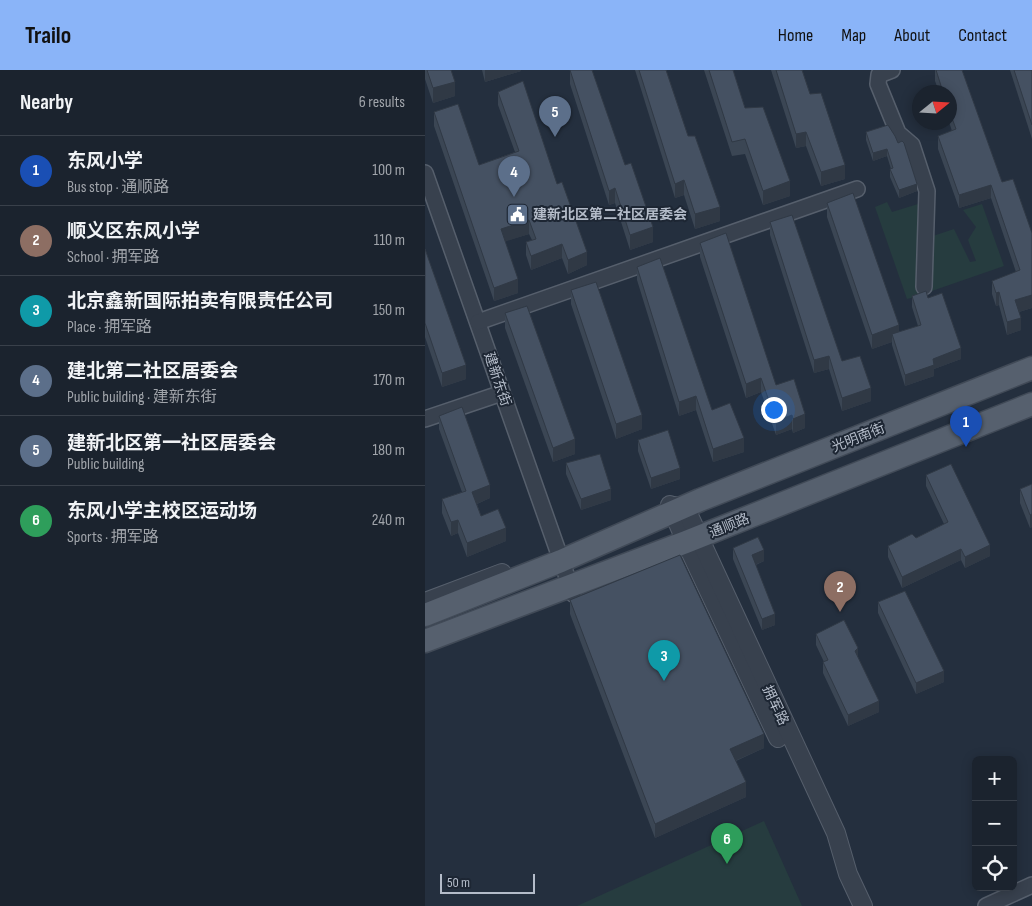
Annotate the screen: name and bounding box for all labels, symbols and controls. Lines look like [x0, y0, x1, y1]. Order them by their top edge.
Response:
text: Trailo [25, 21, 71, 50]
text: Home [778, 25, 813, 46]
text: Map [841, 25, 866, 46]
text: About [894, 25, 930, 46]
text: Contact [958, 25, 1007, 46]
north arrow [912, 85, 957, 130]
text: Nearby [20, 90, 73, 115]
text: 6 results [359, 93, 405, 112]
pin: 5 [539, 96, 571, 137]
text: 东风小学 [67, 150, 143, 173]
pin: 4 [498, 156, 530, 197]
text: 1 [33, 161, 39, 180]
text: 100 m [372, 161, 405, 180]
text: Bus stop · 通顺路 [67, 178, 169, 197]
public building icon: 建新北区第二社区居委会 [505, 202, 529, 226]
place label: 建新北区第二社区居委会 [533, 206, 687, 223]
text: 顺义区东风小学 [67, 220, 200, 243]
text: 2 [32, 231, 40, 250]
text: 110 m [374, 231, 405, 250]
text: School · 拥军路 [67, 248, 160, 267]
text: 北京鑫新国际拍卖有限责任公司 [67, 290, 333, 313]
text: 3 [32, 301, 40, 320]
text: 150 m [373, 301, 405, 320]
text: Place · 拥军路 [67, 318, 152, 337]
street label: 建新东街 [480, 350, 515, 408]
text: 建北第二社区居委会 [67, 360, 238, 383]
text: 4 [32, 371, 40, 390]
text: 170 m [373, 371, 405, 390]
text: Public building · 建新东街 [67, 388, 217, 407]
your location [761, 397, 787, 423]
pin: 1 [950, 406, 982, 447]
street label: 光明南街 [829, 419, 887, 456]
text: 建新北区第一社区居委会 [67, 432, 276, 455]
text: 5 [32, 441, 40, 460]
text: 180 m [372, 441, 405, 460]
text: Public building [67, 455, 144, 474]
text: 东风小学主校区运动场 [67, 500, 257, 523]
street label: 通顺路 [707, 510, 752, 541]
text: 6 [32, 511, 40, 530]
text: 240 m [372, 511, 405, 530]
text: Sports · 拥军路 [67, 528, 159, 547]
pin: 2 [824, 571, 856, 612]
pin: 3 [648, 640, 680, 681]
street label: 拥军路 [759, 683, 792, 728]
map controls [972, 756, 1017, 891]
button: + [972, 756, 1017, 801]
button: − [972, 801, 1017, 846]
pin: 6 [711, 823, 743, 864]
button: locate [972, 846, 1017, 891]
scale bar [440, 871, 535, 894]
text: 50 m [447, 874, 470, 891]

